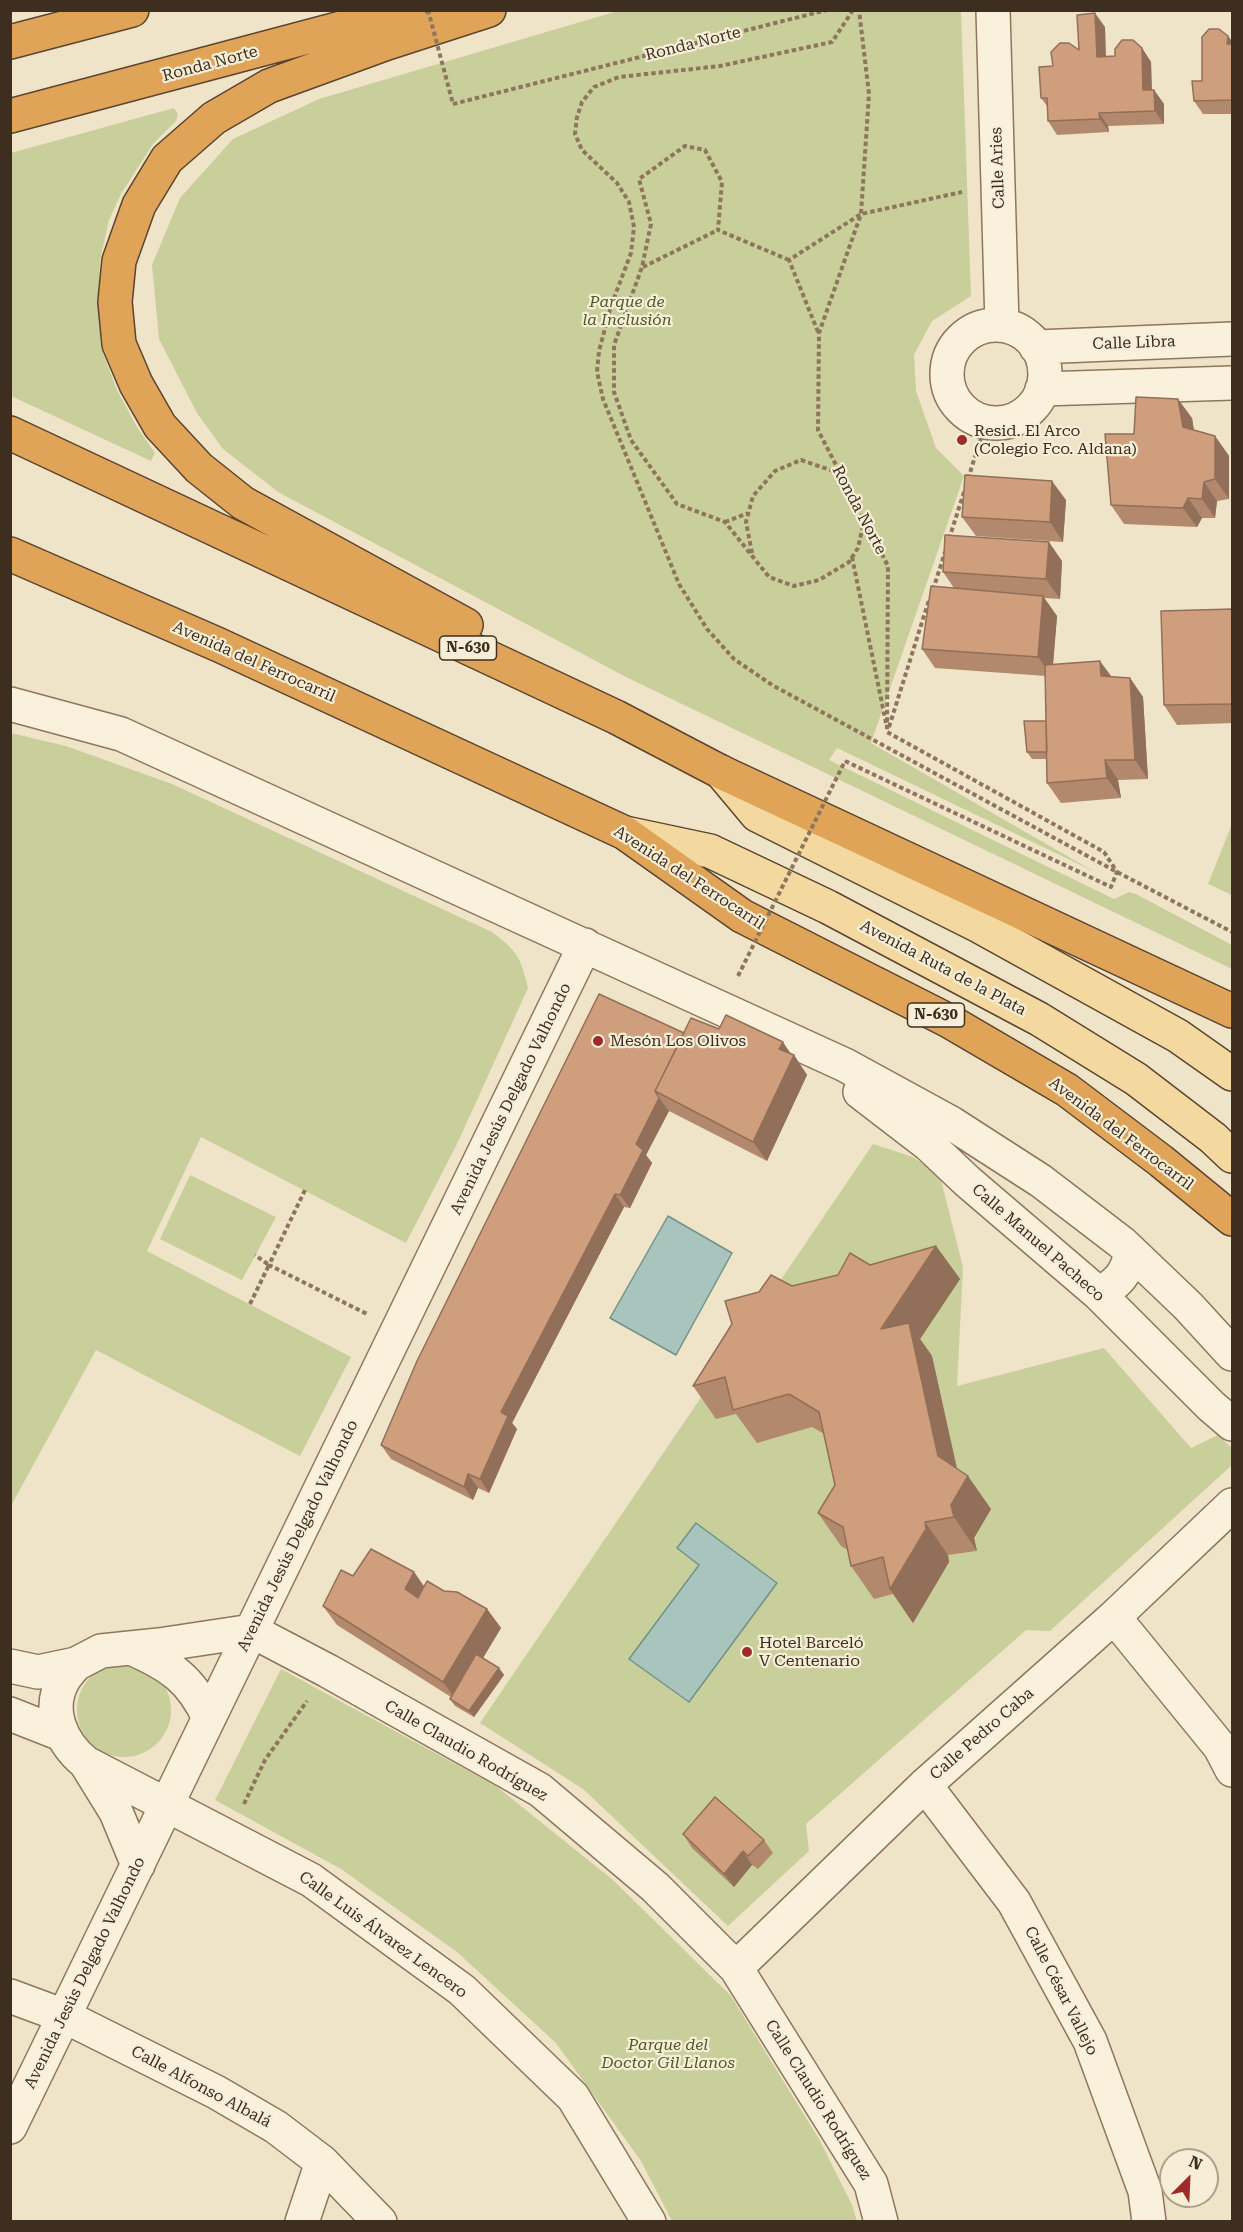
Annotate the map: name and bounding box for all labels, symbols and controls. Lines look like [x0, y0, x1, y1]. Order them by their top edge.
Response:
street label: Ronda Norte [643, 23, 743, 65]
street label: Ronda Norte [160, 42, 260, 86]
street label: Calle Aries [987, 127, 1009, 209]
park label: Parque de la Inclusión [582, 292, 672, 330]
street label: Calle Libra [1092, 332, 1176, 354]
place label: Resid. El Arco (Colegio Fco. Aldana) [974, 421, 1137, 459]
marker: Resid. El Arco (Colegio Fco. Aldana) [955, 433, 969, 447]
street label: Ronda Norte [828, 462, 890, 558]
street label: Avenida del Ferrocarril [170, 617, 338, 707]
road number: N-630 [440, 636, 496, 660]
street label: Avenida del Ferrocarril [610, 822, 768, 934]
street label: Avenida Ruta de la Plata [857, 916, 1029, 1020]
street label: Avenida Jesús Delgado Valhondo [446, 980, 576, 1218]
road number: N-630 [908, 1003, 964, 1027]
place label: Mesón Los Olivos [610, 1031, 746, 1051]
marker: Mesón Los Olivos [591, 1034, 605, 1048]
street label: Avenida del Ferrocarril [1045, 1073, 1197, 1195]
street label: Calle Manuel Pacheco [968, 1180, 1108, 1306]
street label: Avenida Jesús Delgado Valhondo [233, 1417, 363, 1655]
place label: Hotel Barceló V Centenario [759, 1633, 863, 1671]
marker: Hotel Barceló V Centenario [740, 1645, 754, 1659]
street label: Calle Pedro Caba [926, 1684, 1038, 1784]
street label: Calle Claudio Rodríguez [381, 1696, 551, 1806]
street label: Avenida Jesús Delgado Valhondo [20, 1854, 150, 2092]
street label: Calle Luis Álvarez Lencero [295, 1867, 471, 2003]
street label: Calle César Vallejo [1020, 1923, 1102, 2059]
street label: Calle Claudio Rodríguez [761, 2016, 875, 2184]
park label: Parque del Doctor Gil Llanos [601, 2035, 735, 2073]
street label: Calle Alfonso Albalá [128, 2042, 274, 2132]
north arrow [1159, 2148, 1219, 2208]
text: N [1186, 2152, 1205, 2174]

